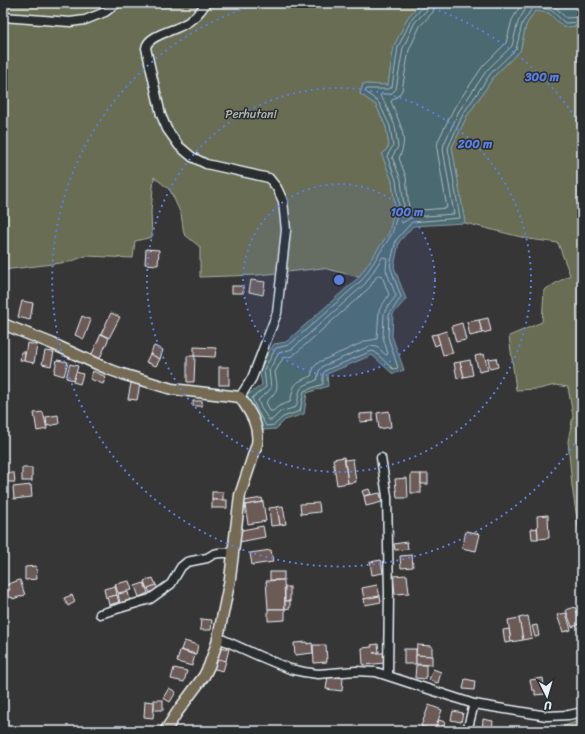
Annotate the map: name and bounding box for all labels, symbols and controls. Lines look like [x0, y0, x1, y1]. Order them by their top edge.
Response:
text: 300 m [524, 66, 560, 88]
park label: Perhutani [225, 103, 278, 125]
text: 200 m [457, 133, 493, 155]
text: 100 m [391, 201, 424, 223]
centre of rings [332, 273, 346, 287]
north arrow [527, 676, 567, 716]
text: U [543, 696, 552, 715]

